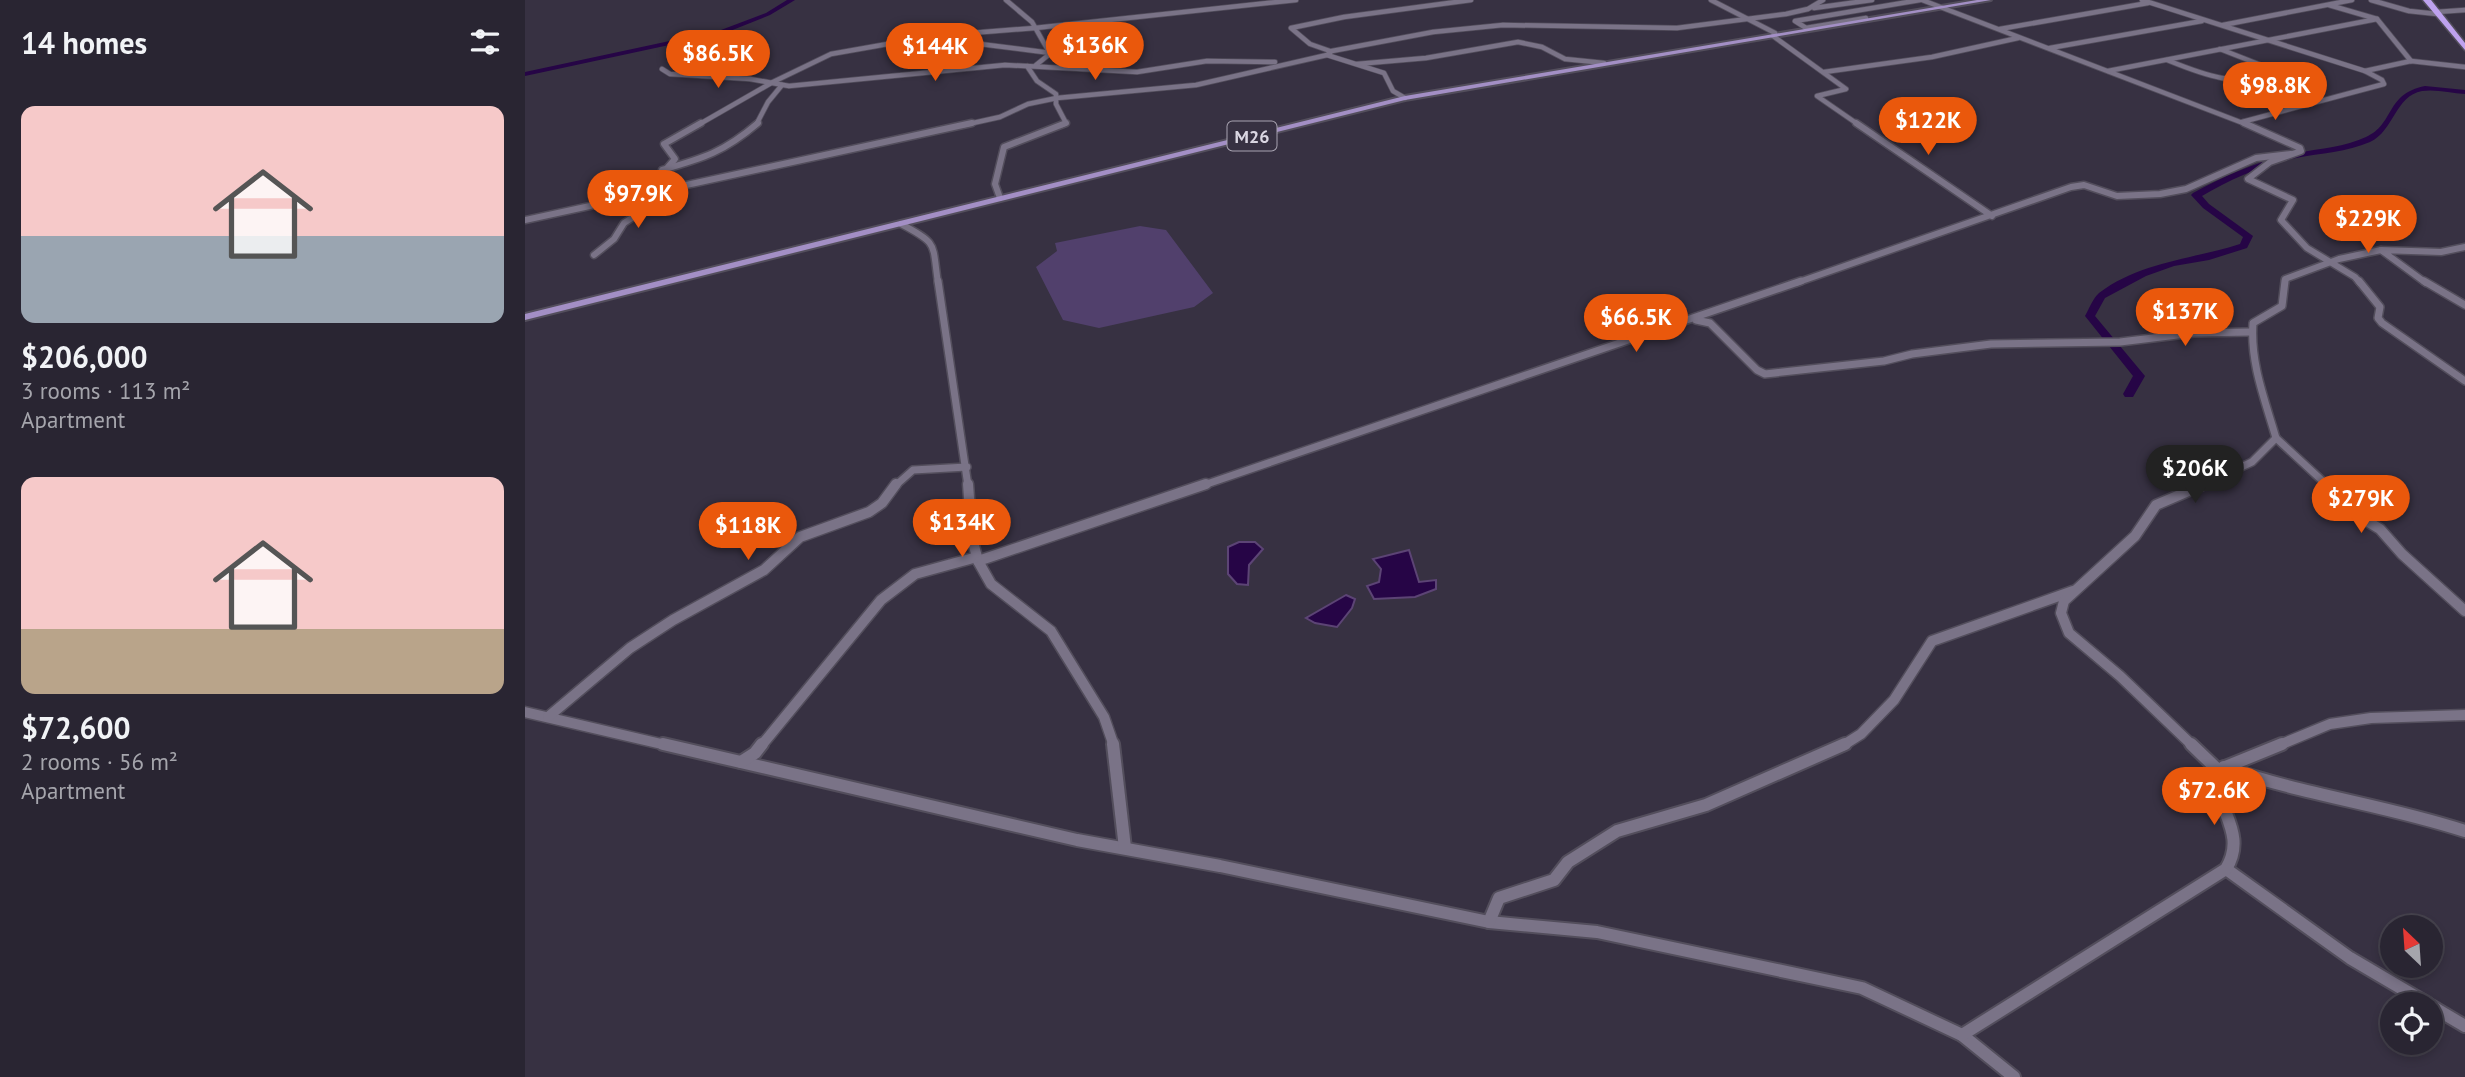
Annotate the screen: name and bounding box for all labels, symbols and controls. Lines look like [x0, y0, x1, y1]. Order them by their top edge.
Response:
pin: $136K [1046, 22, 1144, 82]
text: 14 homes [21, 23, 147, 62]
icon: filters [466, 23, 504, 61]
pin: $144K [886, 24, 984, 83]
text: $136K [1062, 30, 1128, 59]
pin: $86.5K [661, 31, 775, 90]
text: $144K [902, 31, 968, 60]
text: $86.5K [682, 38, 754, 67]
pin: $98.8K [2218, 62, 2332, 122]
text: $98.8K [2239, 70, 2311, 99]
pin: $122K [1879, 97, 1977, 157]
text: $122K [1895, 105, 1961, 134]
road number: M26 [1227, 121, 1277, 150]
icon: home [200, 151, 326, 277]
pin: $97.9K [581, 170, 695, 230]
text: $97.9K [603, 178, 673, 207]
pin: $229K [2319, 196, 2417, 255]
text: $229K [2335, 203, 2401, 232]
pin: $137K [2136, 288, 2234, 348]
pin: $66.5K [1579, 294, 1693, 354]
text: $137K [2152, 296, 2218, 325]
text: $66.5K [1600, 302, 1672, 331]
text: $206,000 [21, 337, 148, 376]
text: 3 rooms · 113 m² [21, 376, 190, 405]
text: Apartment [21, 405, 125, 434]
pin: $206K [2146, 446, 2244, 505]
text: $206K [2162, 453, 2228, 482]
pin: $279K [2312, 476, 2410, 535]
text: $279K [2328, 483, 2394, 512]
pin: $134K [913, 500, 1011, 559]
pin: $118K [699, 503, 797, 562]
text: $134K [929, 507, 995, 536]
text: $118K [715, 510, 781, 539]
icon: home [200, 522, 326, 648]
text: $72,600 [21, 708, 131, 747]
text: 2 rooms · 56 m² [21, 747, 178, 776]
pin: $72.6K [2157, 768, 2271, 827]
text: $72.6K [2178, 775, 2250, 804]
text: Apartment [21, 776, 125, 805]
north arrow [2380, 915, 2443, 978]
map controls [2380, 915, 2443, 1055]
button: locate [2380, 992, 2443, 1055]

